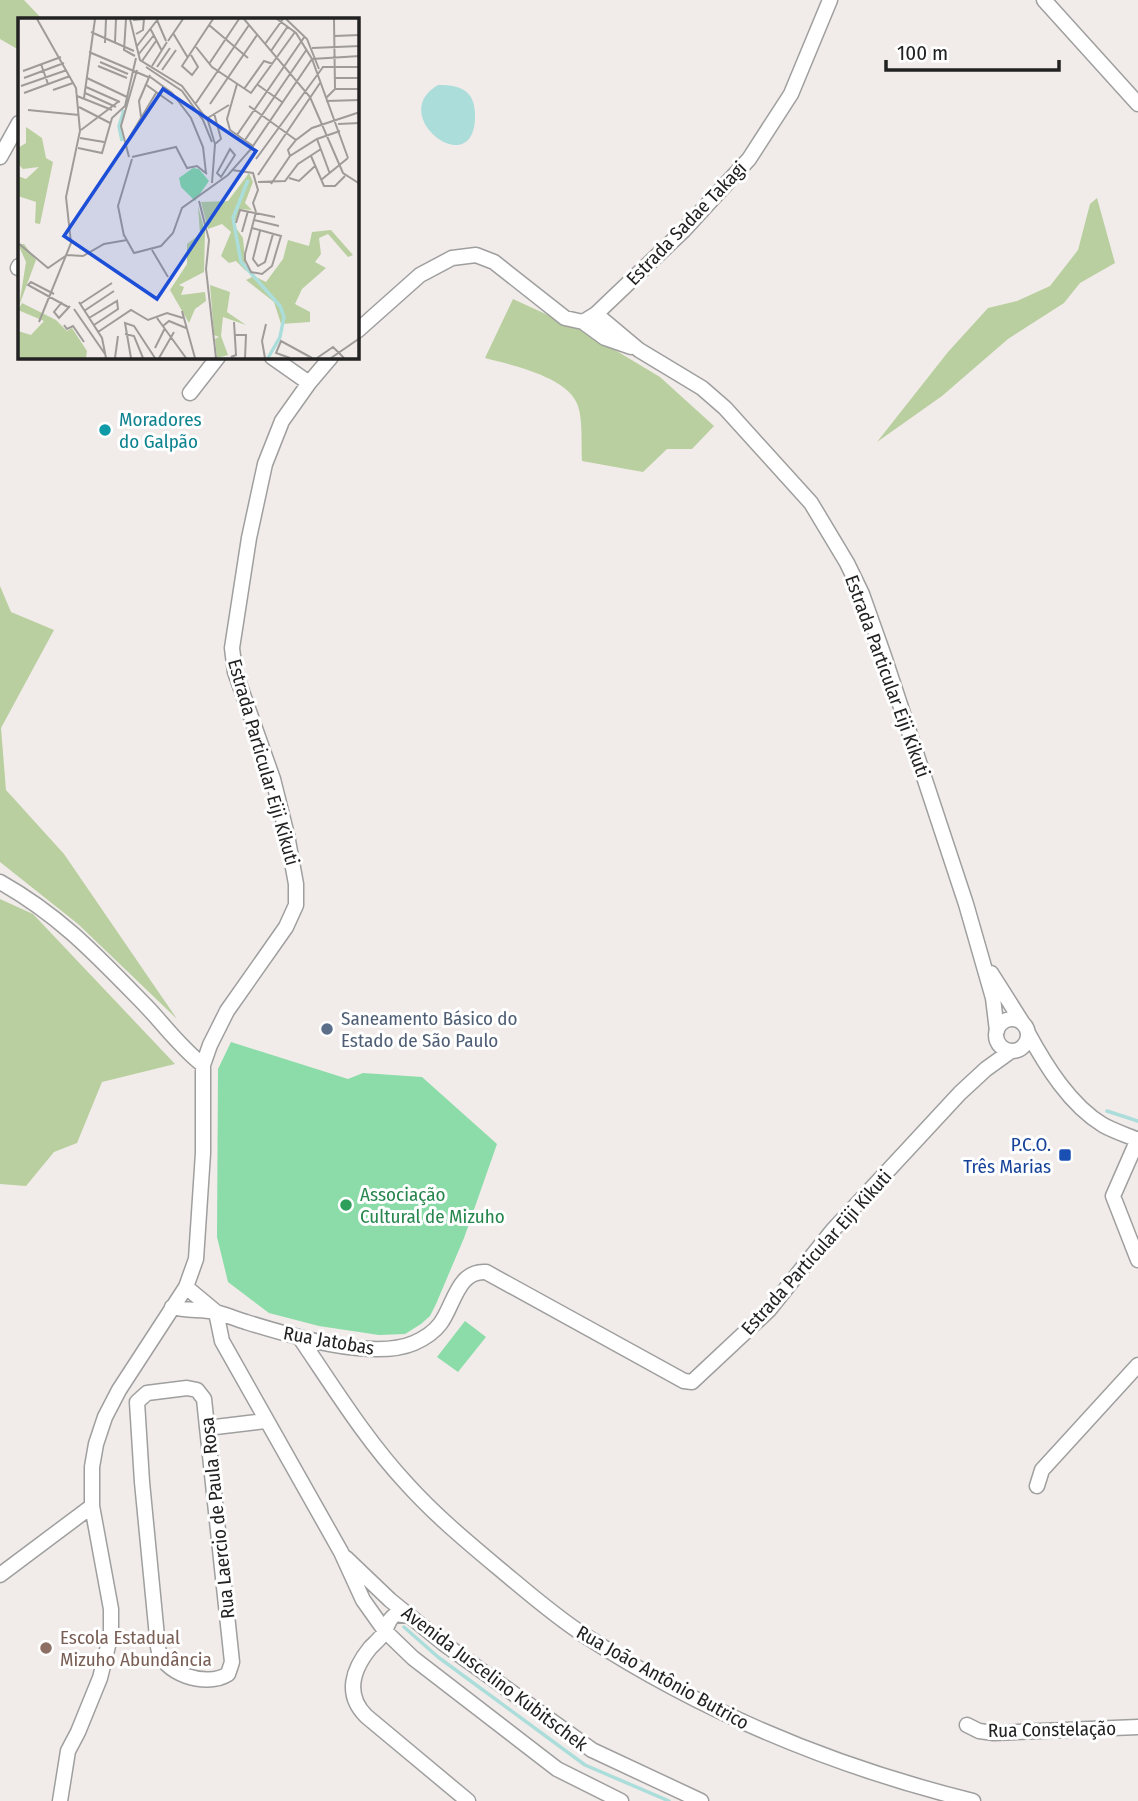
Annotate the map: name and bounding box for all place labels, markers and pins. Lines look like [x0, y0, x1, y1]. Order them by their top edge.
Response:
place label: Moradores do Galpão [119, 408, 202, 453]
marker: Moradores do Galpão [97, 422, 113, 438]
place label: Saneamento Básico do Estado de São Paulo [341, 1007, 518, 1052]
marker: Saneamento Básico do Estado de São Paulo [319, 1021, 335, 1037]
place label: P.C.O. Três Marias [963, 1133, 1051, 1178]
marker: P.C.O. Três Marias [1057, 1147, 1073, 1163]
place label: Associação Cultural de Mizuho [360, 1183, 505, 1228]
marker: Associação Cultural de Mizuho [338, 1197, 354, 1213]
place label: Escola Estadual Mizuho Abundância [60, 1626, 212, 1671]
marker: Escola Estadual Mizuho Abundância [38, 1640, 54, 1656]

